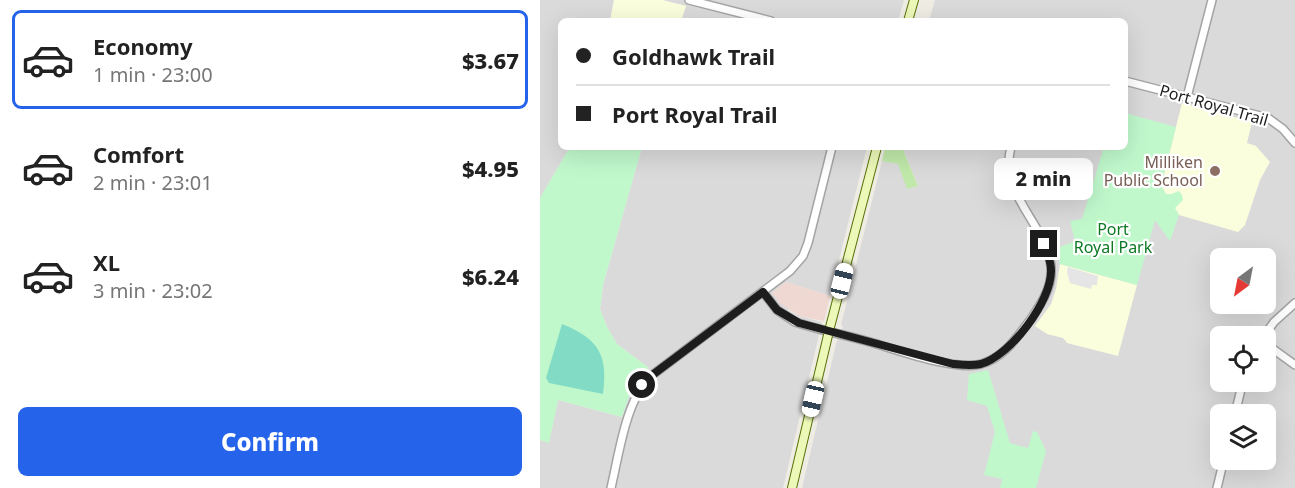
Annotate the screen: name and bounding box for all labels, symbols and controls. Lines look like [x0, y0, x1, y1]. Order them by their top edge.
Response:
text: Economy [93, 31, 192, 61]
icon: car [21, 33, 75, 87]
text: Goldhawk Trail [612, 41, 775, 71]
text: $3.67 [462, 45, 519, 75]
text: 1 min · 23:00 [93, 61, 213, 88]
street label: Port Royal Trail [1157, 79, 1271, 131]
text: Port Royal Trail [612, 99, 778, 129]
text: Comfort [93, 139, 184, 169]
icon: car [21, 141, 75, 195]
place label: Milliken Public School [1104, 151, 1203, 191]
text: $4.95 [462, 153, 519, 183]
callout: 2 min [994, 157, 1094, 199]
marker: Milliken Public School [1208, 164, 1222, 178]
text: 2 min [1016, 165, 1071, 192]
text: 2 min · 23:01 [93, 169, 213, 196]
park label: Port Royal Park [1074, 218, 1153, 258]
route end [1030, 230, 1057, 257]
text: XL [93, 247, 120, 277]
north arrow [1210, 248, 1276, 314]
map controls [1210, 248, 1276, 470]
icon: car [21, 249, 75, 303]
text: $6.24 [462, 261, 519, 291]
car [829, 261, 855, 301]
text: 3 min · 23:02 [93, 277, 213, 304]
button: locate [1210, 326, 1276, 392]
route start [628, 371, 655, 398]
car [800, 379, 826, 419]
button: layers [1210, 404, 1276, 470]
button: Confirm [18, 407, 522, 476]

